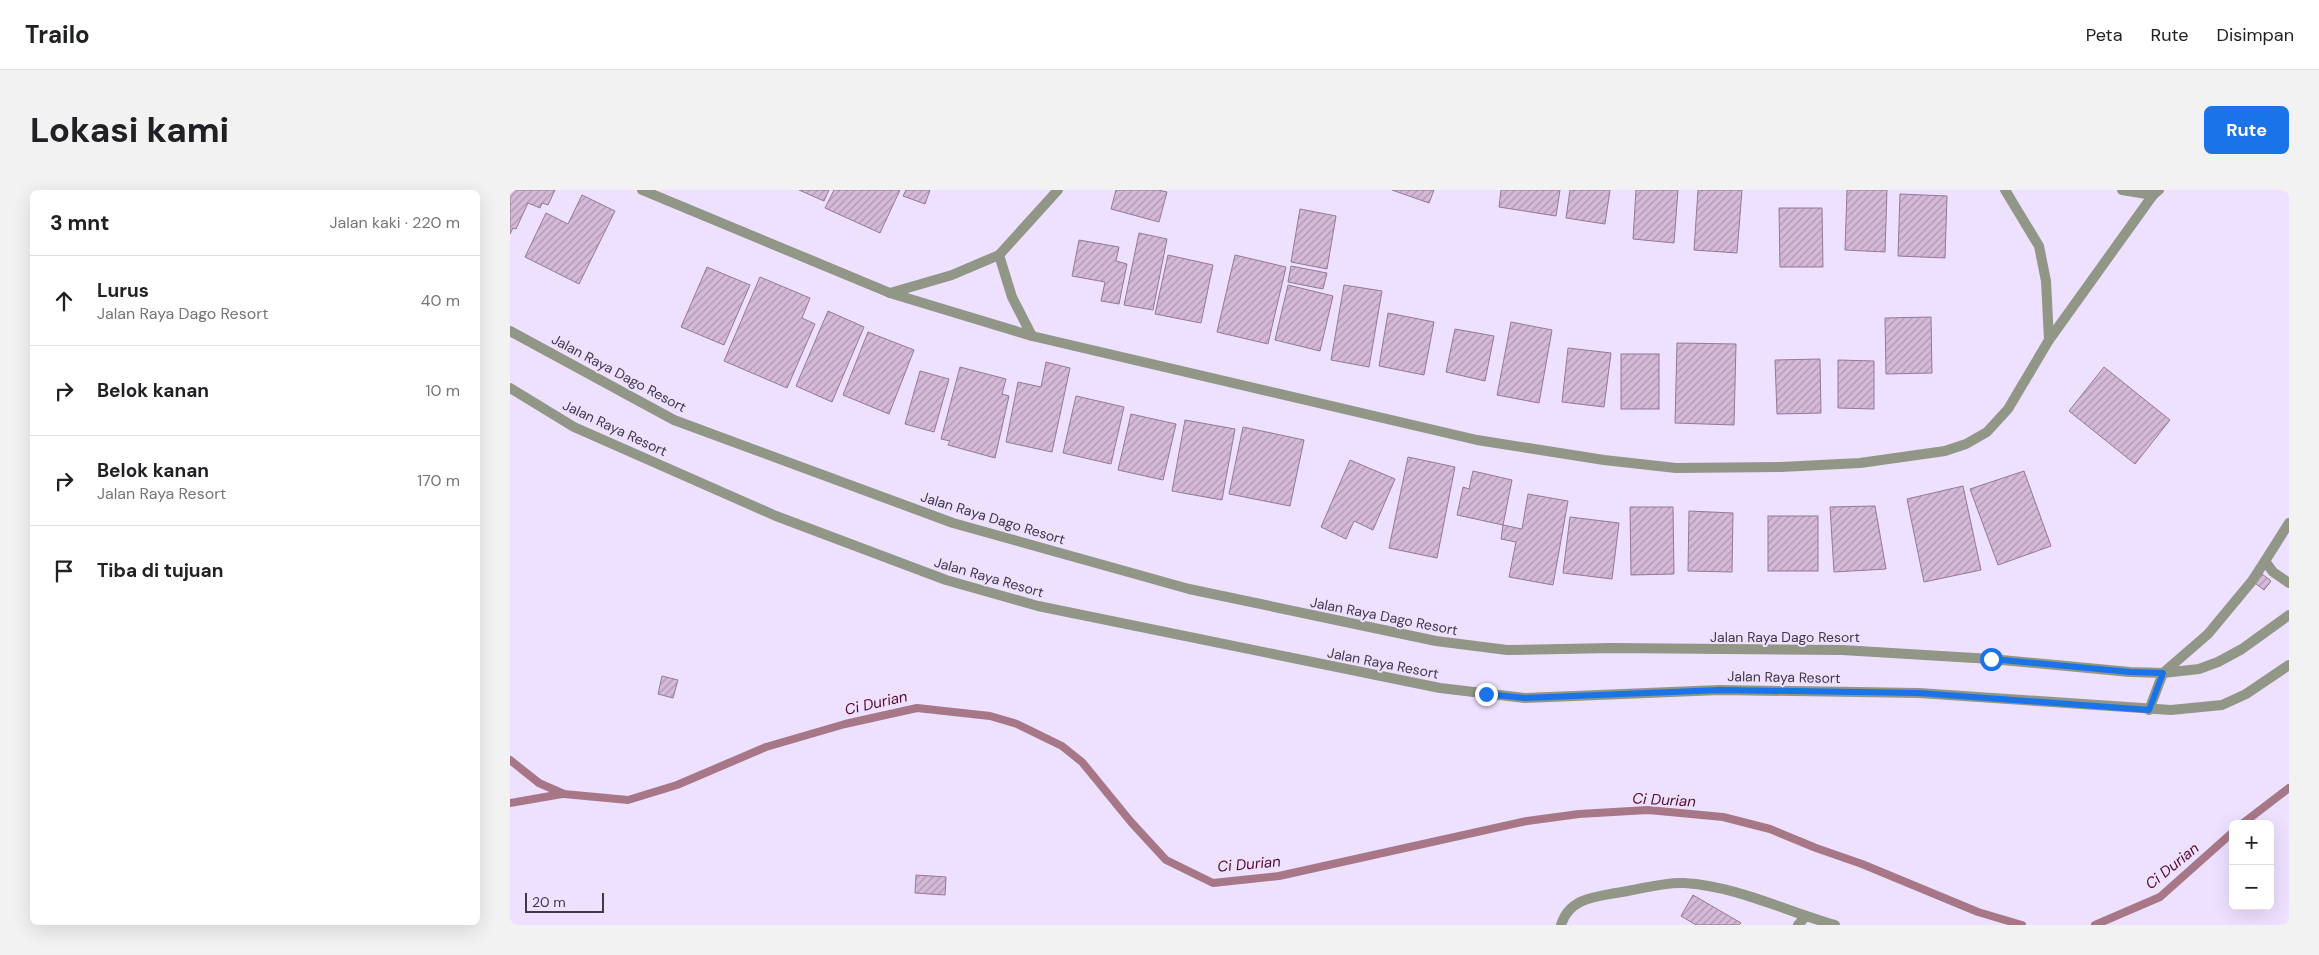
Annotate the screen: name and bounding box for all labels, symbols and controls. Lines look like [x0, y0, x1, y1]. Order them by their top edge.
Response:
text: Trailo [25, 19, 90, 50]
text: Peta [2086, 23, 2122, 47]
text: Rute [2150, 23, 2189, 47]
text: Disimpan [2217, 23, 2294, 47]
button: Rute [2204, 106, 2289, 154]
text: Lokasi kami [30, 107, 229, 153]
text: 3 mnt [50, 209, 109, 237]
text: Jalan kaki · 220 m [330, 212, 460, 233]
text: Lurus [97, 278, 149, 303]
icon: ahead [50, 287, 78, 315]
text: 40 m [421, 290, 460, 311]
text: Jalan Raya Dago Resort [97, 303, 268, 324]
street label: Jalan Raya Dago Resort [549, 330, 689, 416]
icon: right [50, 377, 78, 405]
text: Belok kanan [97, 378, 209, 403]
text: 10 m [426, 380, 460, 401]
street label: Jalan Raya Resort [560, 396, 670, 460]
text: Belok kanan [97, 458, 209, 483]
icon: right [50, 467, 78, 495]
text: 170 m [417, 470, 460, 491]
text: Jalan Raya Resort [97, 483, 226, 504]
street label: Jalan Raya Dago Resort [919, 487, 1067, 549]
street label: Jalan Raya Resort [932, 553, 1046, 601]
icon: arrive [50, 557, 78, 585]
text: Tiba di tujuan [97, 558, 223, 583]
street label: Jalan Raya Dago Resort [1309, 593, 1459, 639]
street label: Jalan Raya Dago Resort [1710, 628, 1860, 646]
street label: Jalan Raya Resort [1326, 643, 1440, 683]
route start [1980, 648, 2003, 671]
street label: Jalan Raya Resort [1727, 667, 1841, 687]
route end [1475, 683, 1498, 706]
water label: Ci Durian [843, 686, 910, 720]
water label: Ci Durian [1632, 788, 1697, 812]
map controls [2229, 820, 2274, 910]
button: + [2229, 820, 2274, 865]
water label: Ci Durian [2141, 838, 2203, 894]
water label: Ci Durian [1216, 851, 1282, 877]
button: − [2229, 865, 2274, 910]
scale bar [525, 890, 604, 913]
text: 20 m [532, 893, 566, 911]

